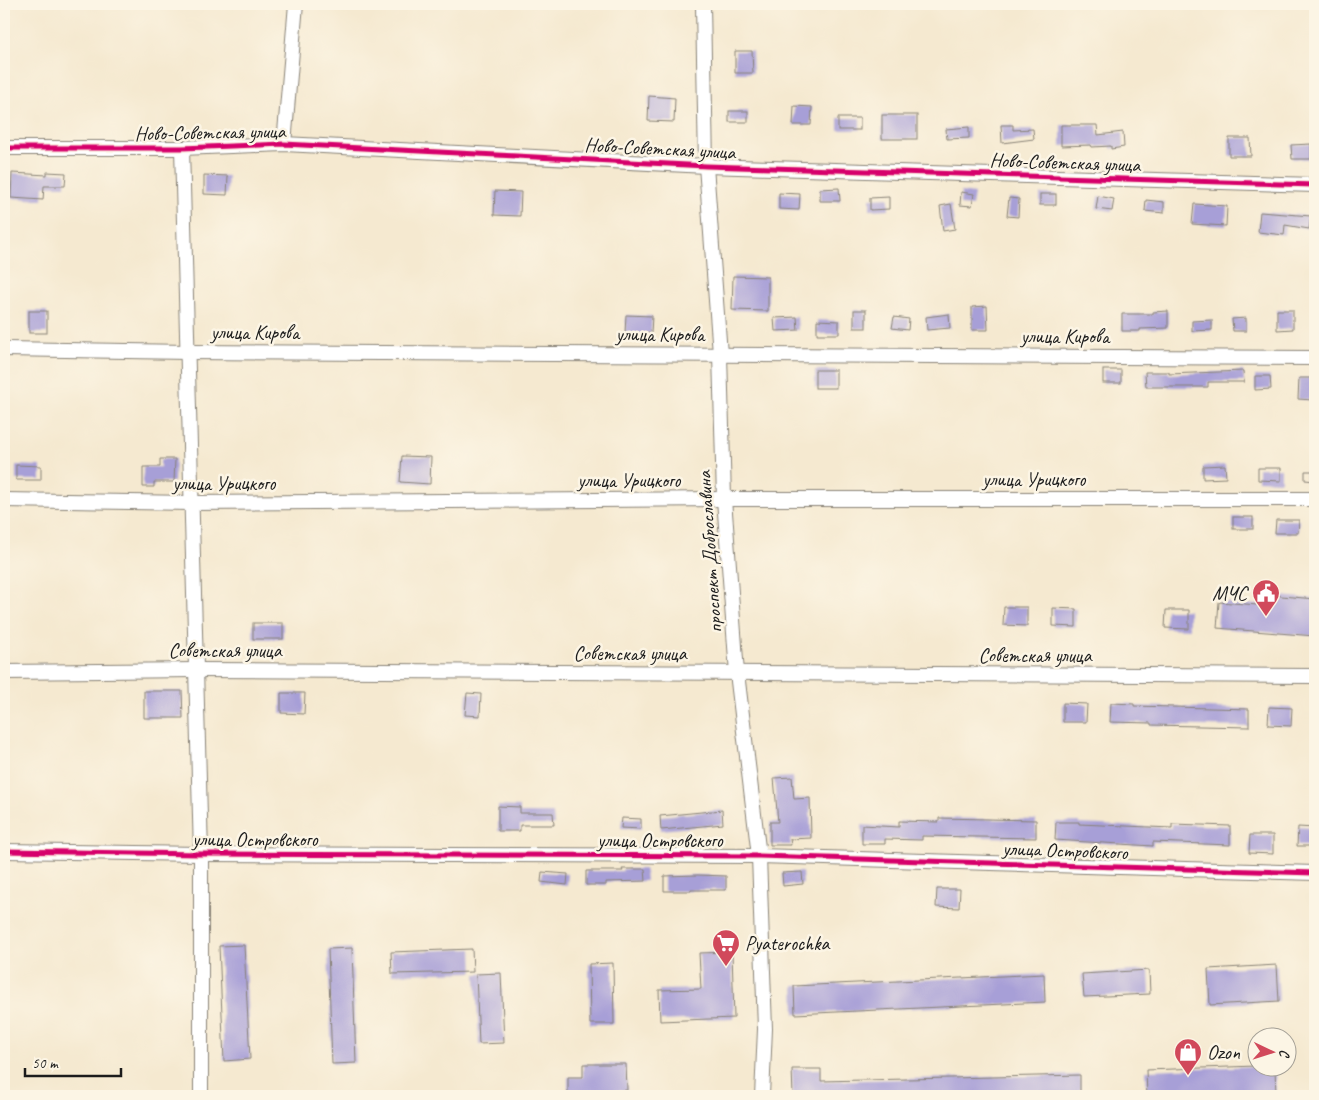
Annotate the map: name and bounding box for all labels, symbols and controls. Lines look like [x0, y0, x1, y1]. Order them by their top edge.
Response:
street label: Ново-Советская улица [134, 119, 287, 146]
street label: Ново-Советская улица [584, 132, 737, 165]
street label: Ново-Советская улица [989, 147, 1142, 178]
street label: улица Кирова [210, 320, 301, 345]
street label: улица Кирова [615, 322, 706, 347]
street label: улица Кирова [1020, 324, 1111, 349]
street label: улица Урицкого [982, 467, 1086, 492]
street label: улица Урицкого [577, 468, 681, 493]
street label: проспект Доброславина [691, 469, 728, 634]
street label: улица Урицкого [172, 471, 276, 496]
public building icon: МЧС [1251, 578, 1281, 617]
place label: МЧС [1212, 581, 1249, 606]
street label: Советская улица [169, 638, 283, 663]
street label: Советская улица [574, 641, 688, 666]
street label: Советская улица [979, 643, 1093, 668]
street label: улица Островского [191, 827, 319, 852]
street label: улица Островского [596, 828, 724, 853]
street label: улица Островского [1001, 836, 1129, 865]
supermarket icon: Pyaterochka [711, 928, 741, 967]
place label: Pyaterochka [745, 931, 830, 956]
north arrow [1246, 1028, 1296, 1078]
shop icon: Ozon [1173, 1037, 1203, 1076]
place label: Ozon [1207, 1040, 1241, 1065]
scale bar [25, 1045, 121, 1077]
text: С [1276, 1049, 1293, 1059]
text: 50 m [32, 1054, 59, 1073]

